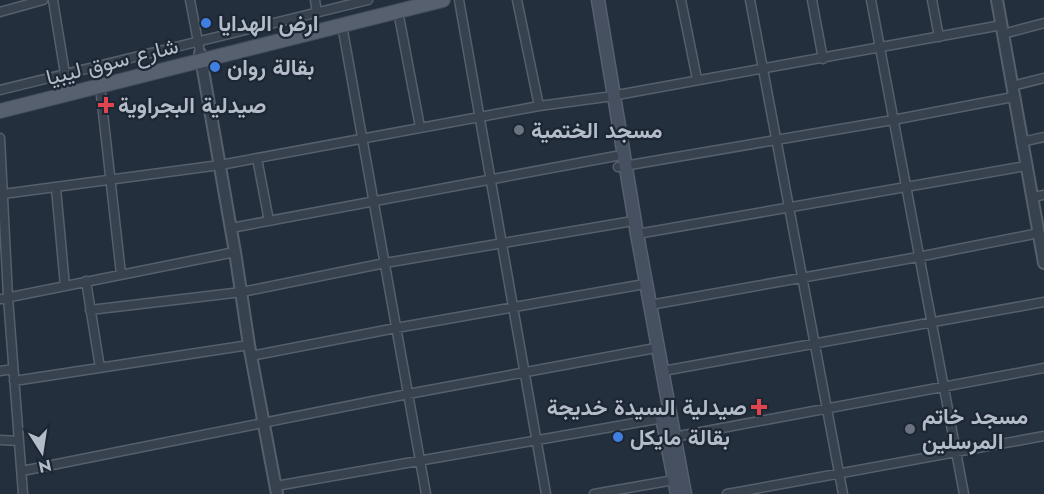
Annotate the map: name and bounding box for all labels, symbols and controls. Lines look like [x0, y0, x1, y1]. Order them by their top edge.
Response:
place label: ارض الهدايا [218, 7, 318, 39]
marker: ارض الهدايا [199, 16, 213, 30]
street label: شارع سوق ليبيا [42, 29, 182, 93]
place label: بقالة روان [227, 51, 315, 83]
marker: بقالة روان [208, 60, 222, 74]
place label: صيدلية البجراوية [118, 89, 266, 121]
marker: صيدلية البجراوية [99, 98, 113, 112]
place label: مسجد الختمية [531, 114, 663, 146]
marker: مسجد الختمية [512, 123, 526, 137]
place label: صيدلية السيدة خديجة [547, 391, 747, 423]
marker: صيدلية السيدة خديجة [752, 400, 766, 414]
place label: مسجد خاتم المرسلين [922, 400, 1028, 457]
place label: بقالة مايكل [630, 421, 730, 453]
north arrow [12, 422, 72, 482]
marker: مسجد خاتم المرسلين [903, 422, 917, 436]
marker: بقالة مايكل [611, 430, 625, 444]
text: N [36, 454, 54, 479]

